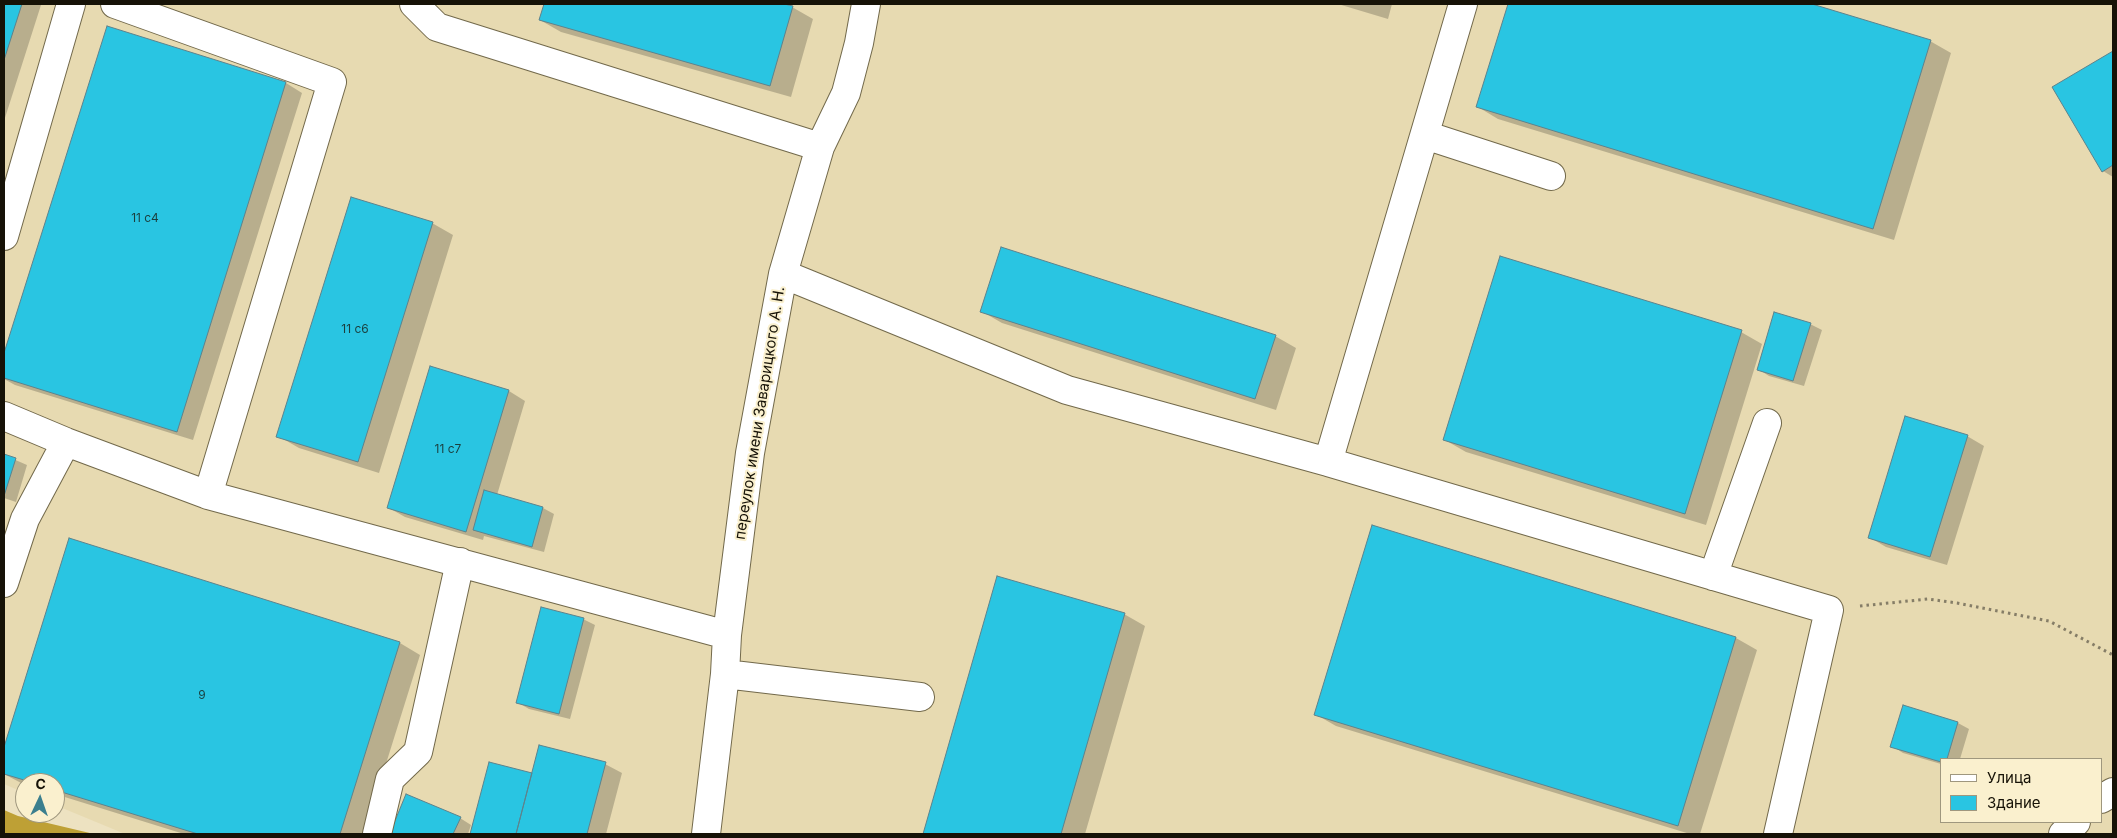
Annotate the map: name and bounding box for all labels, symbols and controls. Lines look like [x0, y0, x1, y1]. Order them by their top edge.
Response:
house number: 11 с4 [131, 211, 159, 225]
street label: переулок имени Заварицкого А. Н. [731, 285, 789, 541]
house number: 11 с6 [341, 322, 369, 336]
house number: 11 с7 [435, 442, 461, 456]
house number: 9 [198, 688, 206, 702]
legend [1940, 758, 2102, 823]
text: Улица [1987, 768, 2031, 787]
north arrow [15, 773, 65, 823]
text: С [35, 775, 46, 792]
text: Здание [1987, 793, 2041, 812]

